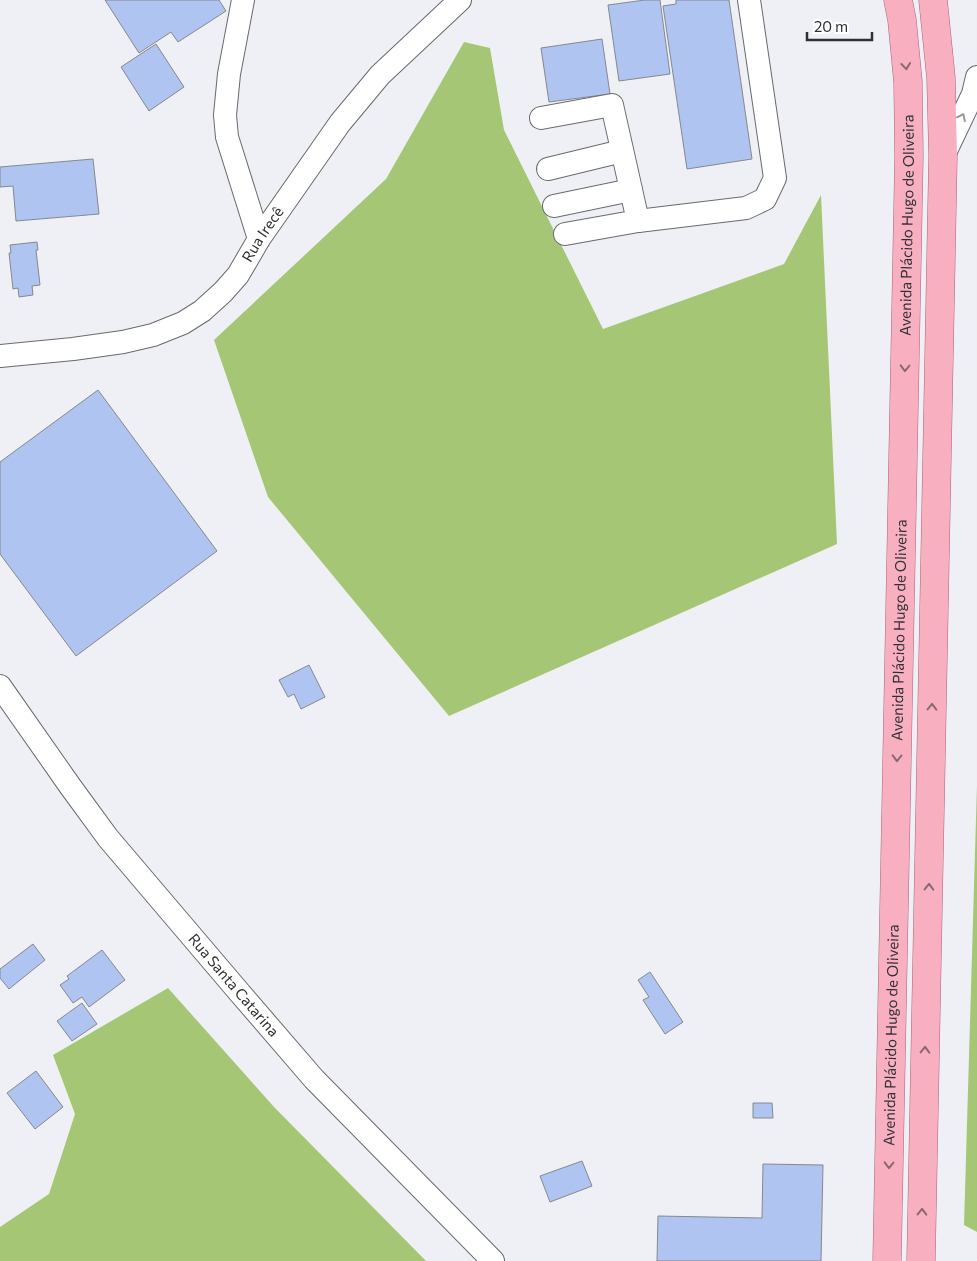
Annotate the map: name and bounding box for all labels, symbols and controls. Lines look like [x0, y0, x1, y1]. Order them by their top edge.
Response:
scale bar [807, 10, 872, 42]
text: 20 m [814, 17, 848, 35]
one-way arrow [900, 62, 911, 70]
one-way arrow [955, 113, 966, 122]
street label: Avenida Plácido Hugo de Oliveira [895, 114, 917, 336]
street label: Rua Irecê [238, 203, 287, 265]
one-way arrow [900, 364, 910, 372]
street label: Avenida Plácido Hugo de Oliveira [887, 519, 910, 741]
one-way arrow [927, 703, 937, 711]
one-way arrow [892, 754, 902, 762]
one-way arrow [923, 883, 934, 891]
street label: Avenida Plácido Hugo de Oliveira [879, 924, 902, 1146]
street label: Rua Santa Catarina [185, 930, 283, 1040]
one-way arrow [920, 1046, 930, 1054]
one-way arrow [884, 1162, 894, 1170]
one-way arrow [917, 1208, 927, 1216]

